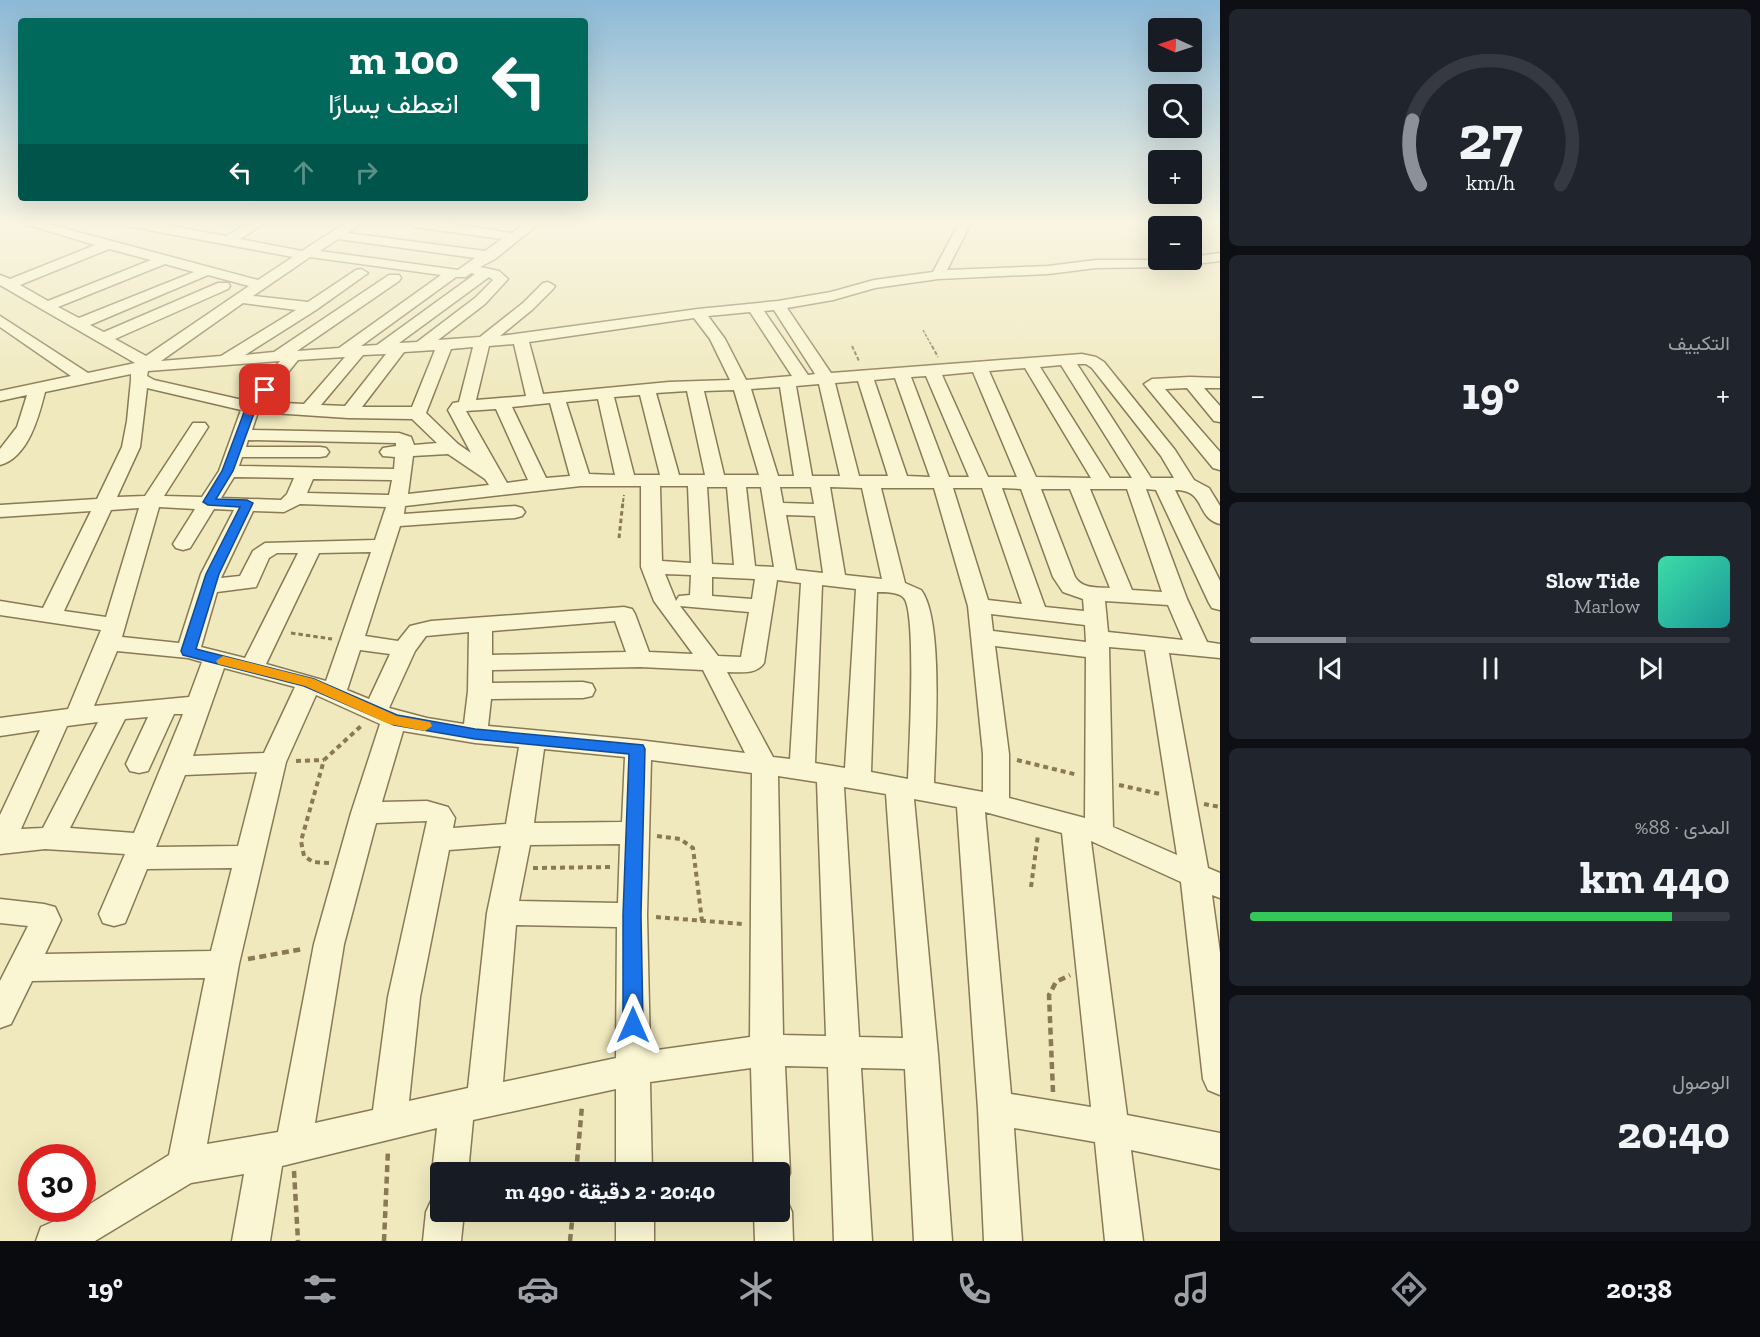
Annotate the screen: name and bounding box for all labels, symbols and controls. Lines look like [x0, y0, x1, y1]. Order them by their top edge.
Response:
north arrow [1148, 18, 1202, 72]
map controls [1148, 18, 1202, 270]
text: 100 m [349, 34, 459, 85]
icon: left [480, 42, 558, 120]
button: search [1148, 84, 1202, 138]
text: انعطف يسارًا [328, 88, 459, 120]
text: 27 [1458, 100, 1522, 175]
button: + [1148, 150, 1202, 204]
icon: left [224, 156, 257, 189]
icon: ahead [287, 156, 320, 189]
icon: right [350, 156, 383, 189]
text: km/h [1466, 170, 1514, 195]
button: − [1148, 216, 1202, 270]
text: التكييف [1668, 331, 1730, 355]
pin [239, 364, 290, 415]
text: 19° [1462, 367, 1520, 421]
icon: arrive [248, 373, 281, 406]
text: − [1250, 375, 1265, 414]
text: + [1716, 375, 1730, 414]
text: Slow Tide [1546, 567, 1640, 594]
text: Marlow [1574, 594, 1640, 618]
icon: previous [1314, 652, 1347, 685]
icon: pause [1474, 652, 1507, 685]
icon: next [1634, 652, 1667, 685]
text: المدى · 88% [1635, 815, 1730, 839]
text: 440 km [1580, 851, 1730, 905]
position arrow [601, 993, 665, 1057]
text: الوصول [1672, 1070, 1730, 1094]
text: 20:40 [1617, 1106, 1730, 1160]
speed limit sign: 30 [18, 1144, 96, 1222]
text: 20:40 · 2 دقيقة · 490 m [505, 1178, 715, 1205]
icon: filters [299, 1268, 341, 1310]
icon: car [517, 1268, 559, 1310]
icon: climate [735, 1268, 777, 1310]
icon: phone [953, 1268, 995, 1310]
icon: music [1171, 1268, 1213, 1310]
icon: directions [1388, 1268, 1430, 1310]
text: 19° [88, 1273, 123, 1305]
text: 20:38 [1606, 1273, 1672, 1305]

